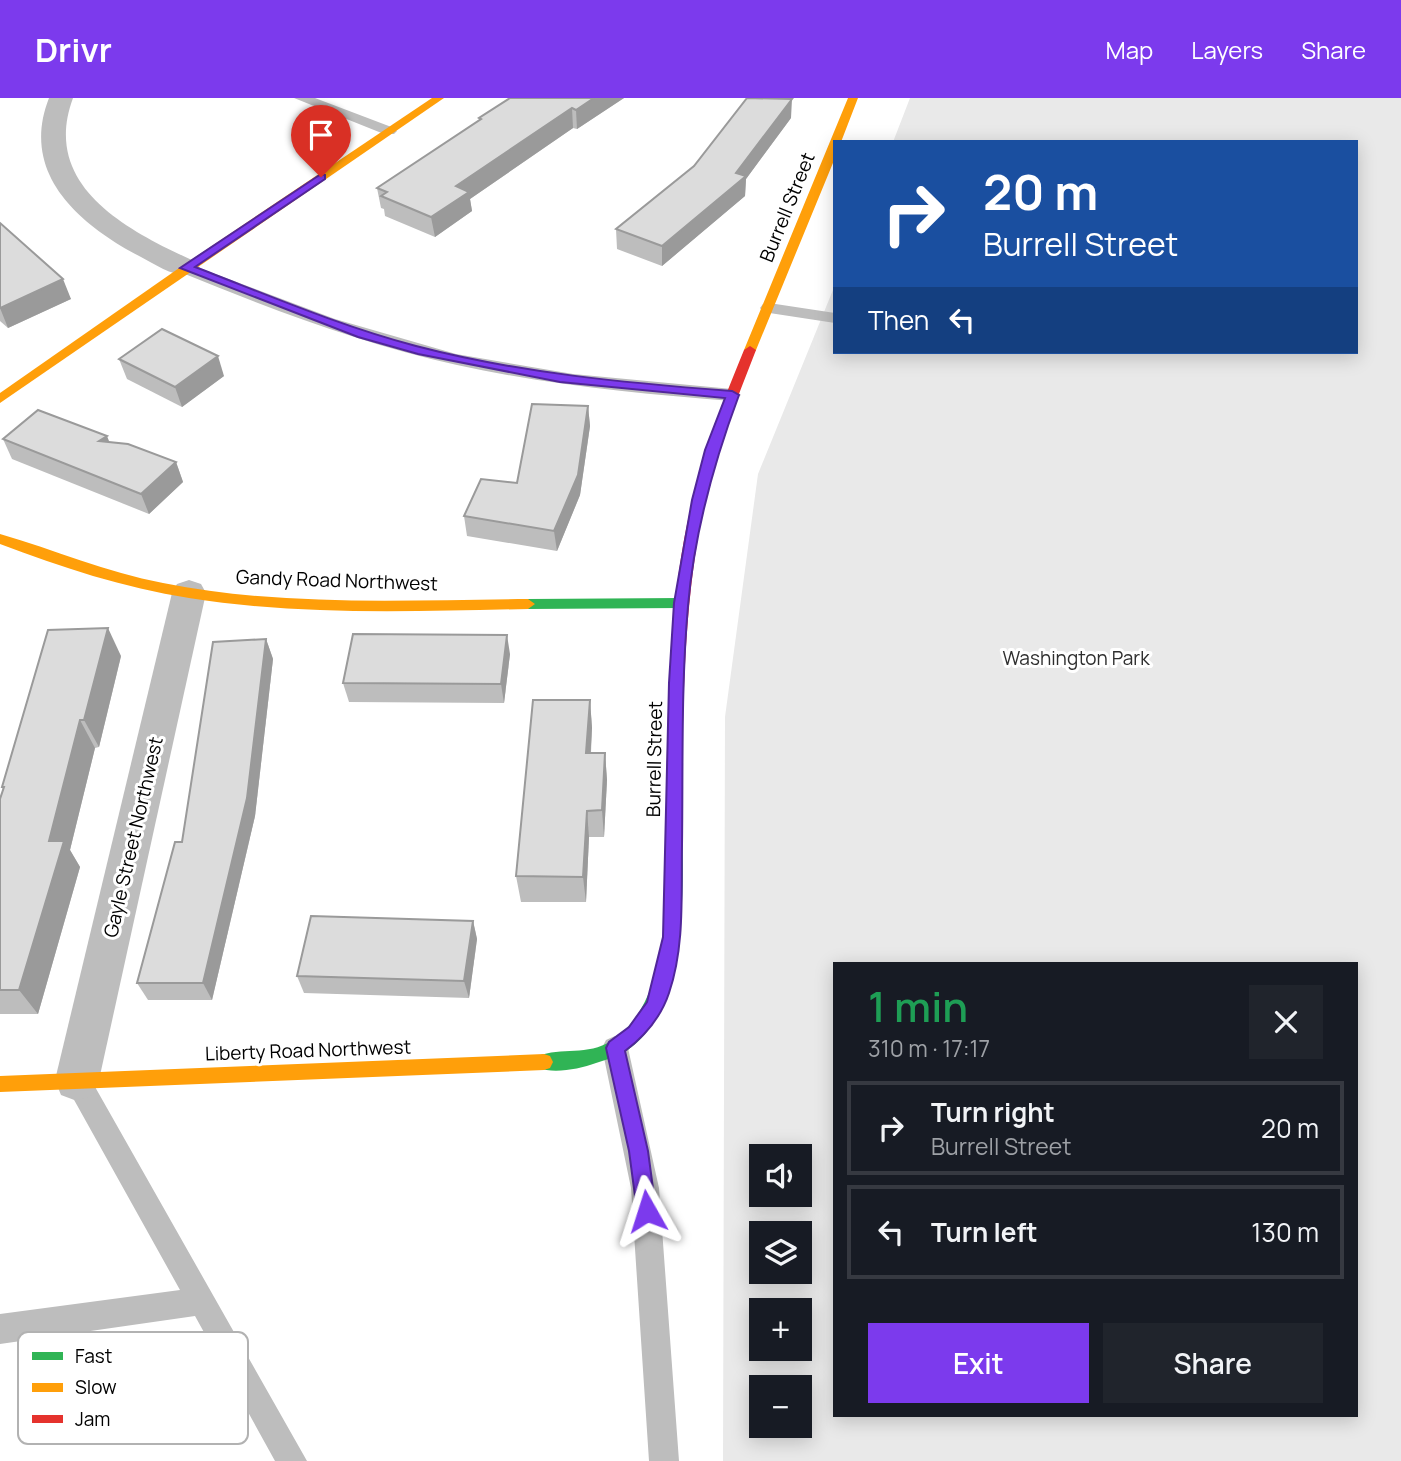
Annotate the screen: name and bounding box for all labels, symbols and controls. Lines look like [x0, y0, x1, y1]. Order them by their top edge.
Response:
text: Drivr [35, 27, 112, 72]
text: Map [1106, 33, 1153, 66]
text: Layers [1191, 33, 1263, 66]
text: Share [1301, 33, 1366, 66]
pin [291, 105, 351, 177]
icon: arrive [302, 116, 340, 154]
street label: Burrell Street [753, 148, 821, 266]
text: 20 m [983, 158, 1098, 225]
icon: right [868, 168, 959, 259]
text: Burrell Street [983, 222, 1178, 266]
icon: left [943, 301, 981, 339]
text: Then [868, 302, 929, 338]
street label: Gandy Road Northwest [236, 563, 438, 597]
park label: Washington Park [1002, 645, 1150, 671]
street label: Burrell Street [640, 701, 668, 817]
street label: Gayle Street Northwest [97, 734, 169, 940]
text: 1 min [868, 977, 968, 1035]
button: close [1249, 985, 1323, 1059]
text: 310 m · 17:17 [868, 1032, 990, 1064]
street label: Liberty Road Northwest [205, 1033, 411, 1067]
text: Turn right [931, 1094, 1055, 1130]
icon: right [872, 1109, 910, 1147]
text: 20 m [1261, 1110, 1319, 1146]
text: Burrell Street [931, 1130, 1071, 1162]
map controls [749, 1144, 812, 1438]
button: sound [749, 1144, 812, 1207]
position arrow [610, 1174, 684, 1248]
icon: left [872, 1213, 910, 1251]
text: Turn left [931, 1214, 1038, 1250]
text: 130 m [1251, 1214, 1319, 1250]
button: layers [749, 1221, 812, 1284]
button: + [749, 1298, 812, 1361]
button: Exit [868, 1323, 1089, 1403]
button: Share [1103, 1323, 1323, 1403]
legend [18, 1332, 248, 1444]
text: Fast [75, 1343, 112, 1369]
text: Slow [75, 1374, 117, 1400]
button: − [749, 1375, 812, 1438]
text: Jam [75, 1406, 110, 1432]

